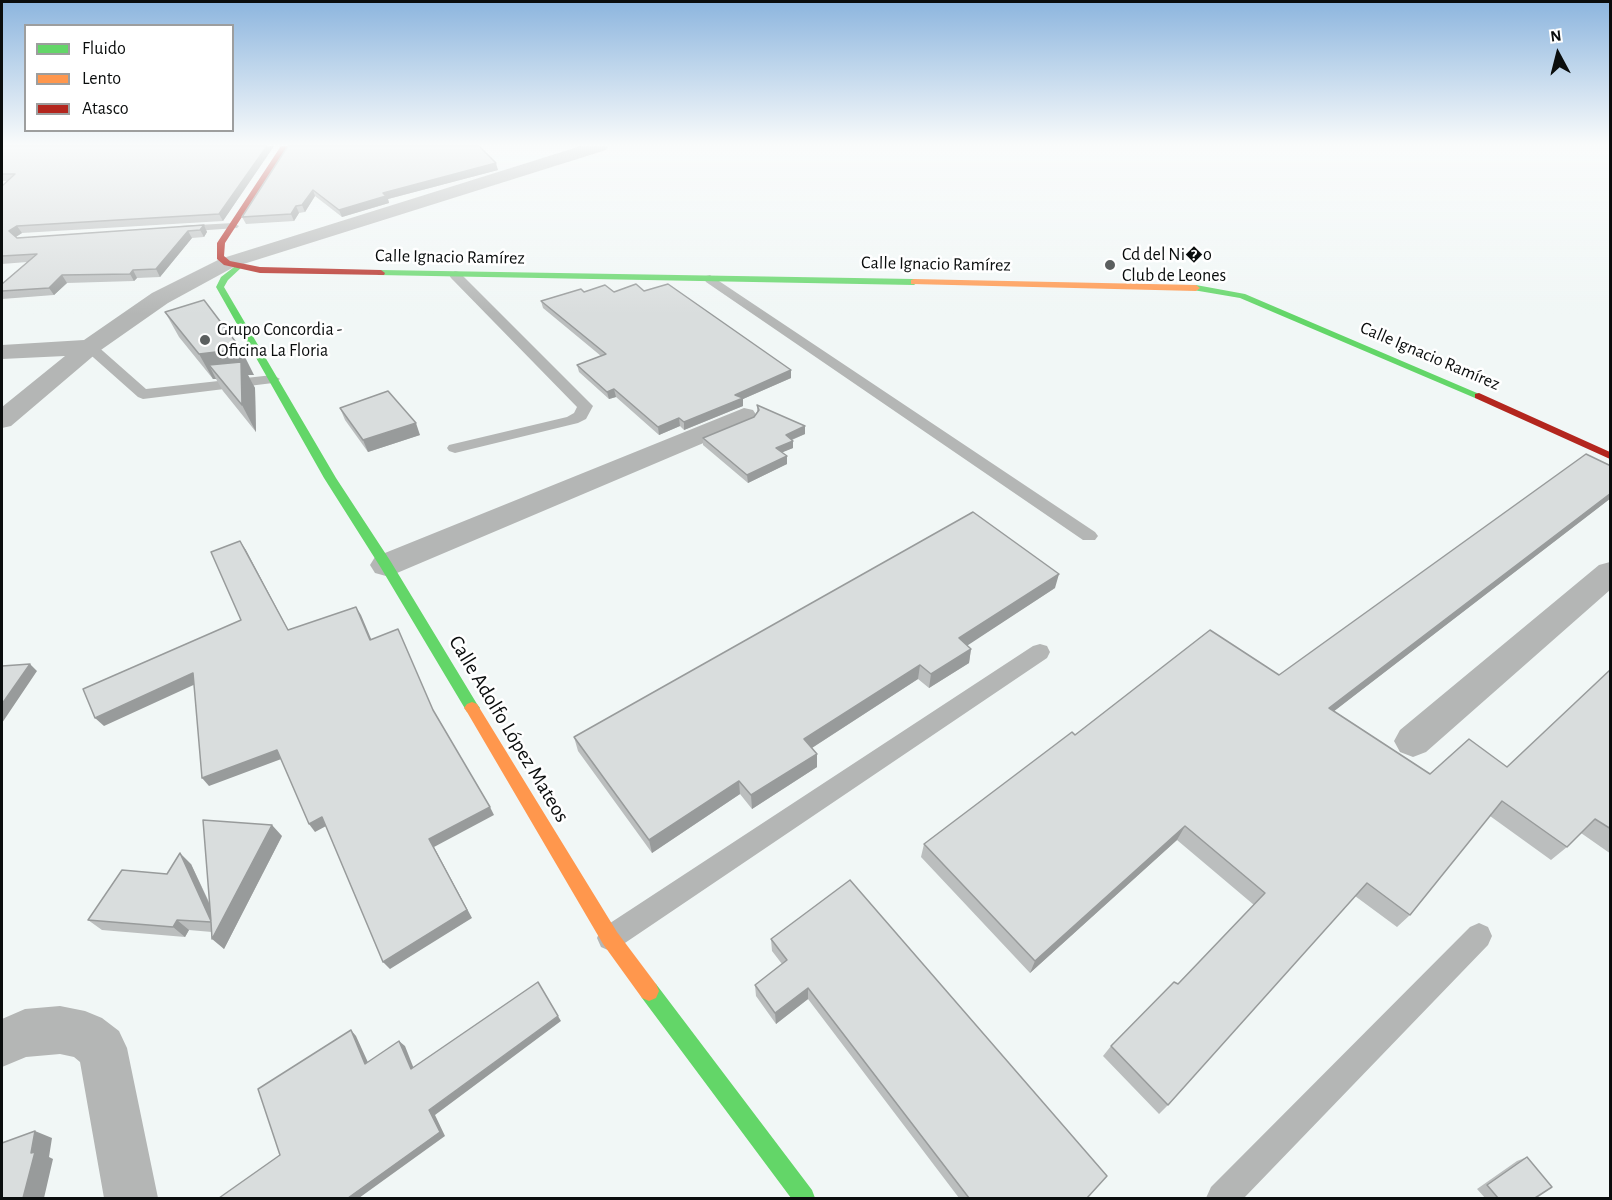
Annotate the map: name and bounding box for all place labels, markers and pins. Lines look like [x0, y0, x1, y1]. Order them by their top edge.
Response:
place label: Cd del Ni�o Club de Leones [1122, 244, 1226, 286]
marker: Cd del Ni�o Club de Leones [1103, 258, 1117, 272]
place label: Grupo Concordia - Oficina La Floria [217, 319, 342, 362]
marker: Grupo Concordia - Oficina La Floria [198, 333, 212, 347]

